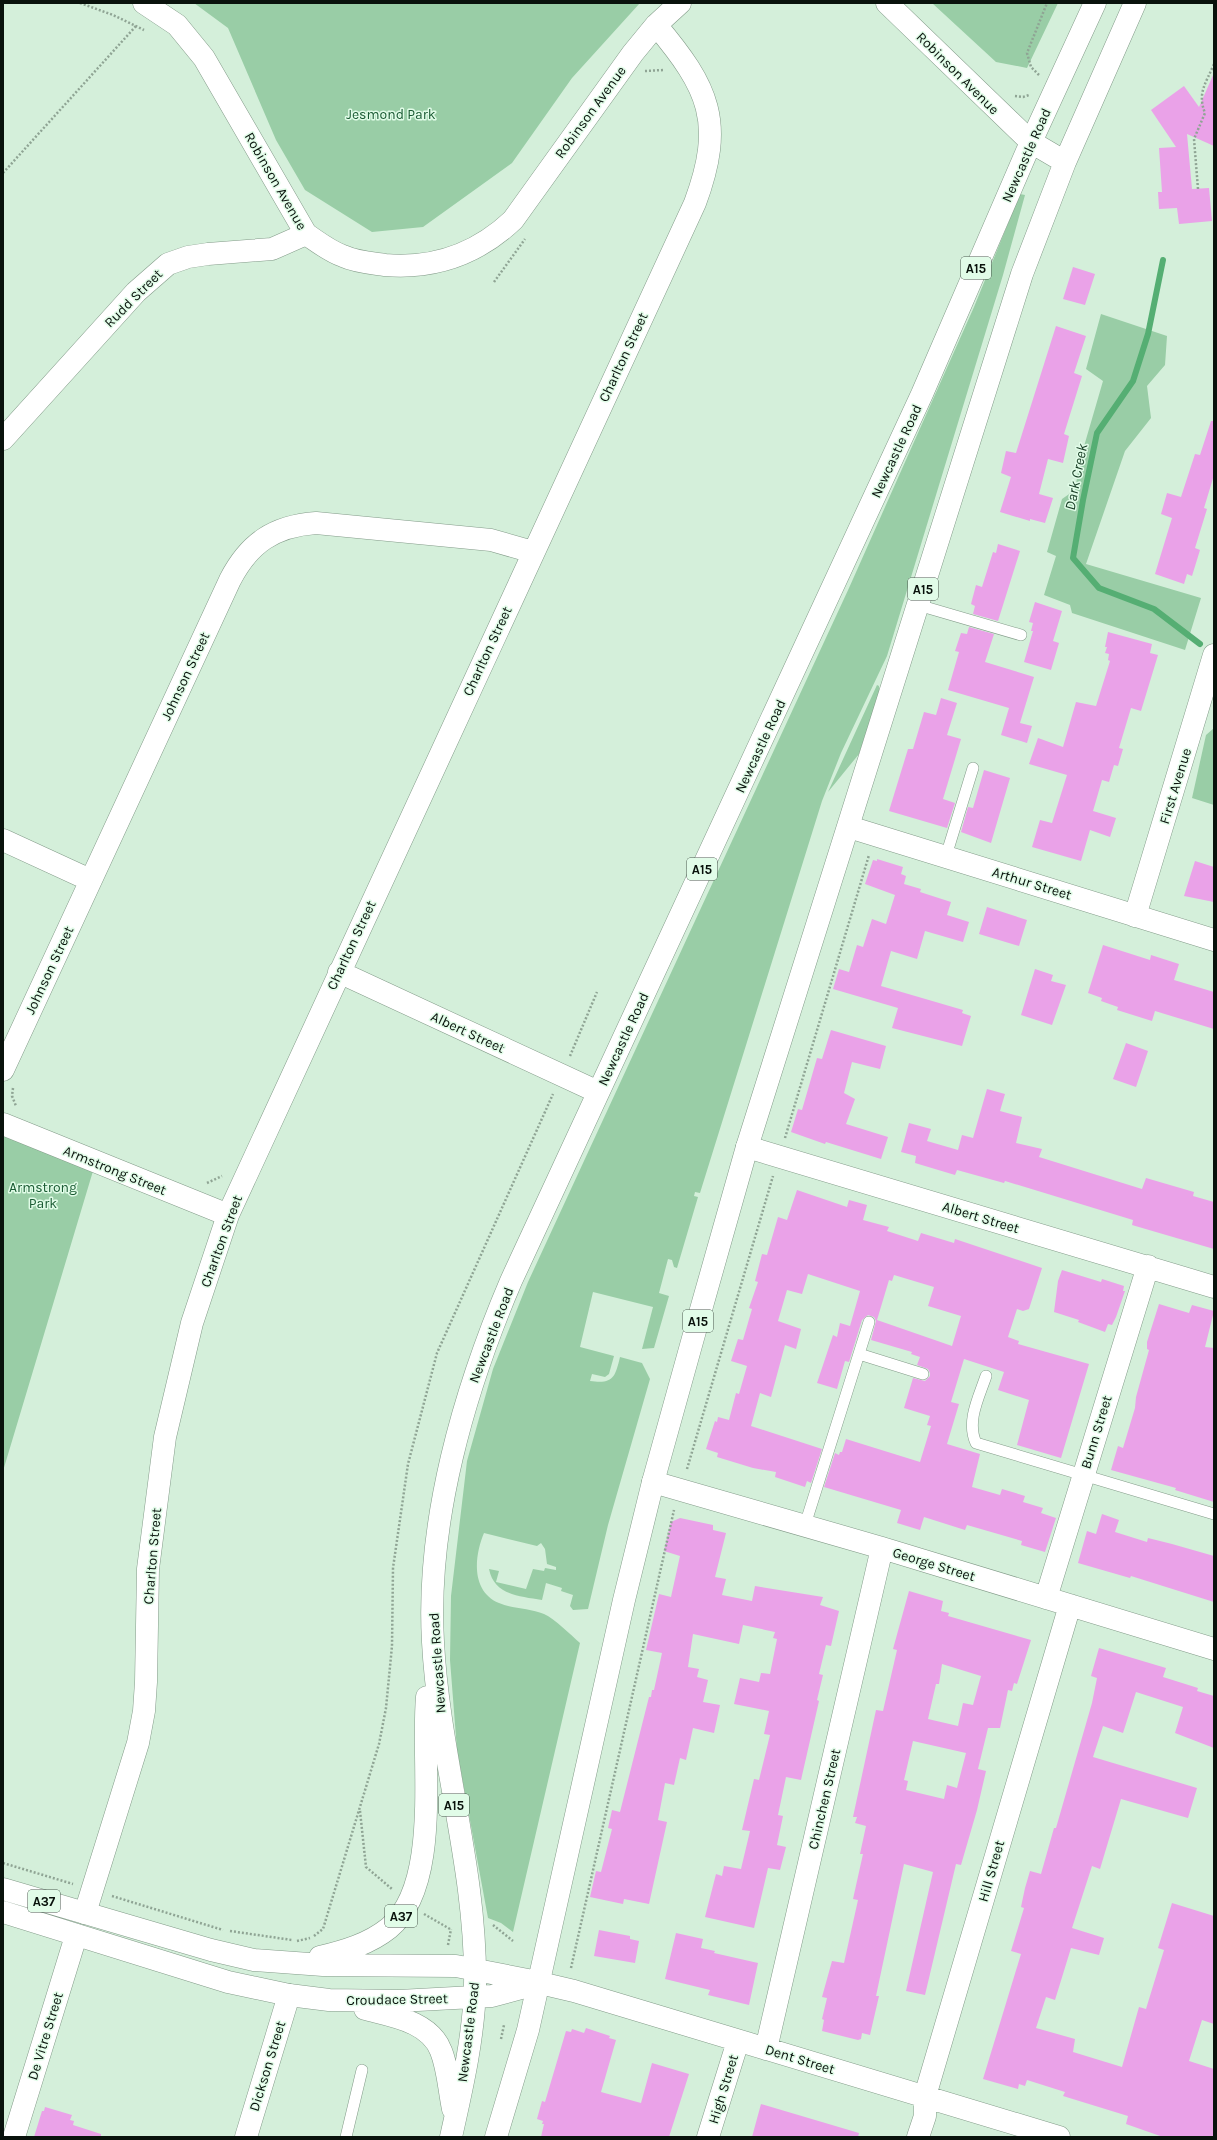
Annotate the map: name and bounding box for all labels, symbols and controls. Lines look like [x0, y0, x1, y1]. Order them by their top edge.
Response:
street label: Robinson Avenue [913, 28, 1003, 118]
street label: Robinson Avenue [551, 63, 630, 162]
park label: Jesmond Park [346, 106, 436, 123]
street label: Newcastle Road [998, 106, 1055, 205]
street label: Robinson Avenue [241, 129, 310, 233]
road number: A15 [961, 257, 991, 279]
street label: Rudd Street [101, 266, 166, 331]
street label: Charlton Street [595, 310, 652, 405]
street label: Newcastle Road [867, 402, 926, 501]
water label: Dark Creek [1061, 442, 1091, 512]
road number: A15 [908, 578, 938, 600]
street label: Charlton Street [459, 604, 516, 699]
street label: Johnson Street [158, 629, 213, 723]
street label: Newcastle Road [731, 697, 790, 796]
street label: First Avenue [1156, 746, 1195, 826]
road number: A15 [687, 858, 717, 880]
street label: Arthur Street [990, 863, 1074, 904]
street label: Charlton Street [323, 898, 380, 993]
street label: Johnson Street [22, 923, 77, 1017]
street label: Newcastle Road [594, 990, 653, 1089]
street label: Albert Street [428, 1008, 507, 1057]
street label: Armstrong Street [61, 1142, 169, 1199]
park label: Armstrong Park [9, 1179, 77, 1212]
street label: Charlton Street [197, 1193, 246, 1290]
street label: Albert Street [940, 1198, 1021, 1237]
street label: Newcastle Road [465, 1285, 518, 1385]
road number: A15 [683, 1310, 713, 1332]
street label: Bunn Street [1077, 1393, 1116, 1471]
street label: Charlton Street [140, 1507, 165, 1605]
street label: George Street [890, 1544, 977, 1585]
street label: Newcastle Road [425, 1612, 450, 1714]
street label: Chinchen Street [805, 1747, 844, 1851]
road number: A15 [439, 1794, 469, 1816]
street label: Hill Street [975, 1838, 1008, 1904]
road number: A37 [28, 1890, 60, 1912]
road number: A37 [385, 1905, 417, 1927]
street label: Newcastle Road [454, 1981, 483, 2083]
street label: De Vitre Street [24, 1990, 67, 2082]
street label: Croudace Street [346, 1990, 448, 2009]
street label: Dickson Street [246, 2019, 289, 2113]
street label: Dent Street [763, 2041, 837, 2078]
street label: High Street [705, 2052, 742, 2126]

